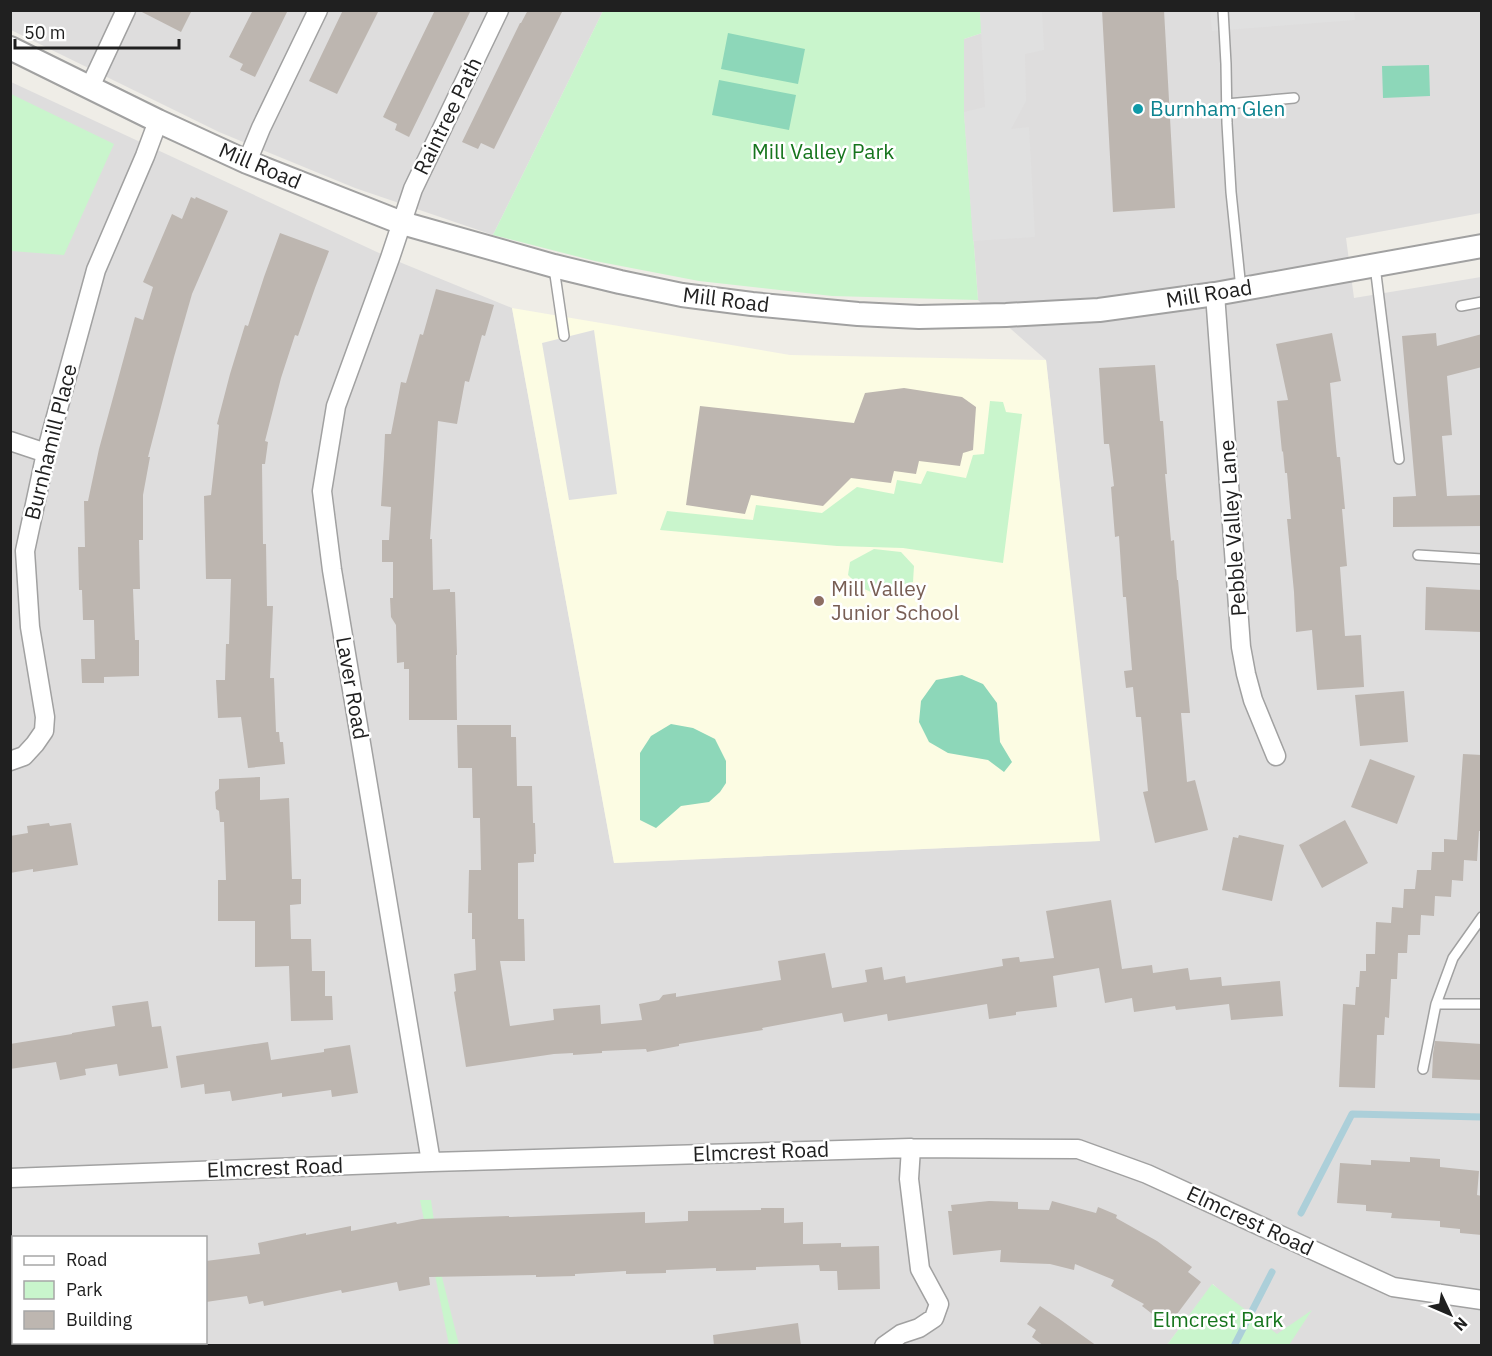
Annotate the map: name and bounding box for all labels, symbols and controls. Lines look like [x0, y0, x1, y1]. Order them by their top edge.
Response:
scale bar [15, 12, 178, 50]
text: 50 m [24, 21, 66, 44]
street label: Raintree Path [407, 52, 488, 179]
place label: Burnham Glen [1150, 94, 1285, 122]
marker: Burnham Glen [1131, 102, 1145, 116]
street label: Mill Road [215, 135, 306, 195]
park label: Mill Valley Park [752, 137, 894, 165]
street label: Mill Road [1164, 272, 1254, 314]
street label: Mill Road [681, 280, 771, 318]
street label: Burnhamill Place [17, 361, 83, 523]
street label: Pebble Valley Lane [1212, 439, 1252, 617]
place label: Mill Valley Junior School [831, 574, 959, 626]
marker: Mill Valley Junior School [812, 594, 826, 608]
street label: Laver Road [330, 634, 376, 742]
street label: Elmcrest Road [692, 1135, 830, 1167]
street label: Elmcrest Road [206, 1151, 344, 1183]
street label: Elmcrest Road [1183, 1179, 1318, 1262]
legend [12, 1236, 207, 1344]
text: Road [66, 1248, 107, 1271]
text: Park [66, 1278, 103, 1301]
north arrow [1420, 1284, 1480, 1344]
park label: Elmcrest Park [1153, 1305, 1283, 1333]
text: Building [66, 1308, 133, 1331]
text: N [1450, 1313, 1472, 1336]

